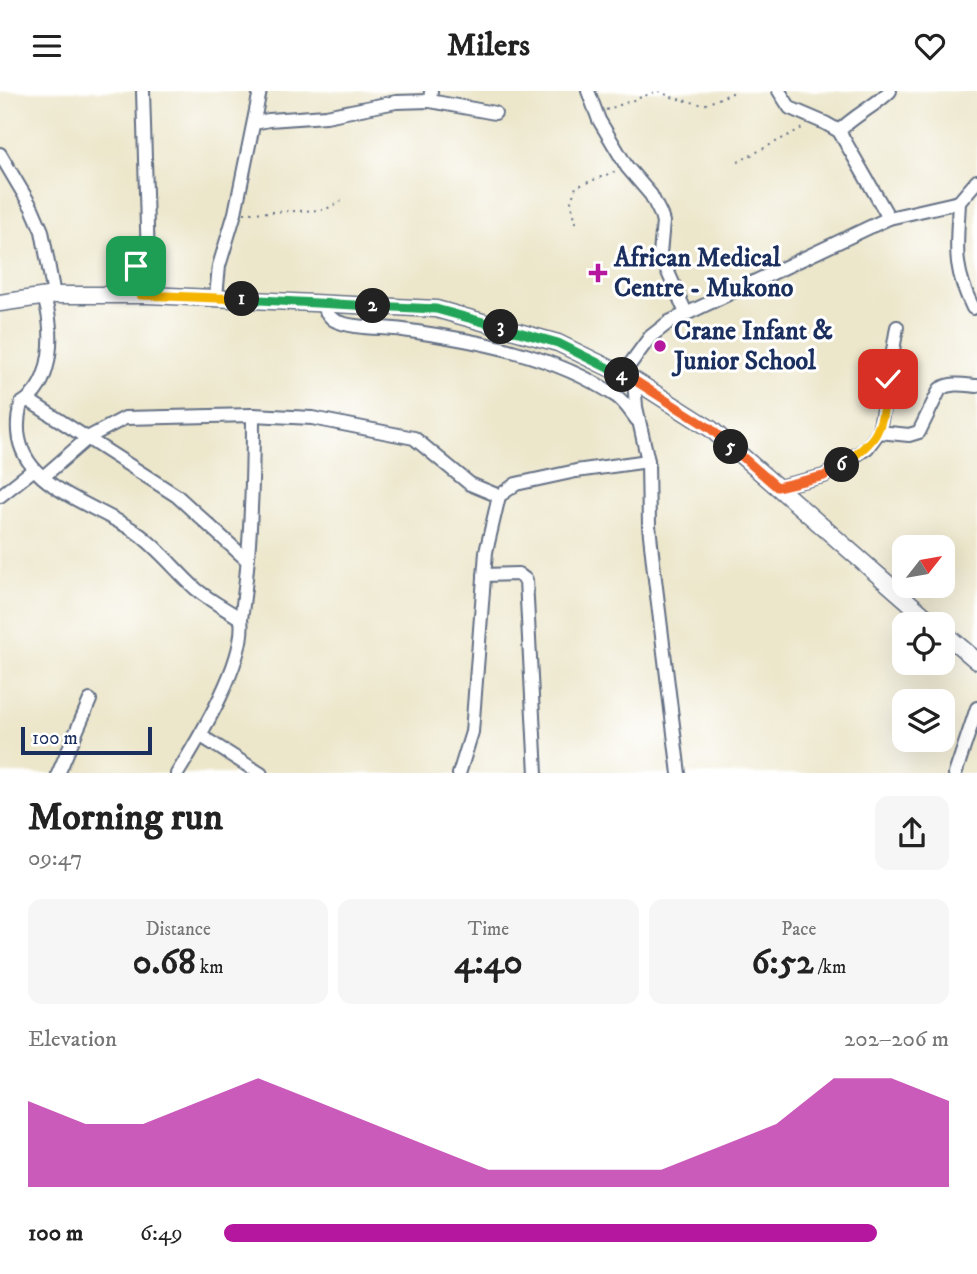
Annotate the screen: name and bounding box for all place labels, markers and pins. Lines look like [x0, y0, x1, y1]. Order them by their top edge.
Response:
pin [106, 236, 166, 296]
place label: African Medical Centre - Mukono [613, 242, 794, 305]
marker: African Medical Centre - Mukono [588, 263, 608, 283]
pin: 1 [224, 281, 260, 317]
pin: 2 [356, 289, 390, 323]
pin: 3 [484, 309, 518, 345]
place label: Crane Infant & Junior School [671, 315, 833, 378]
marker: Crane Infant & Junior School [652, 338, 668, 354]
pin [858, 349, 918, 409]
pin: 4 [604, 357, 640, 393]
pin: 5 [714, 429, 748, 465]
pin: 6 [824, 447, 860, 483]

